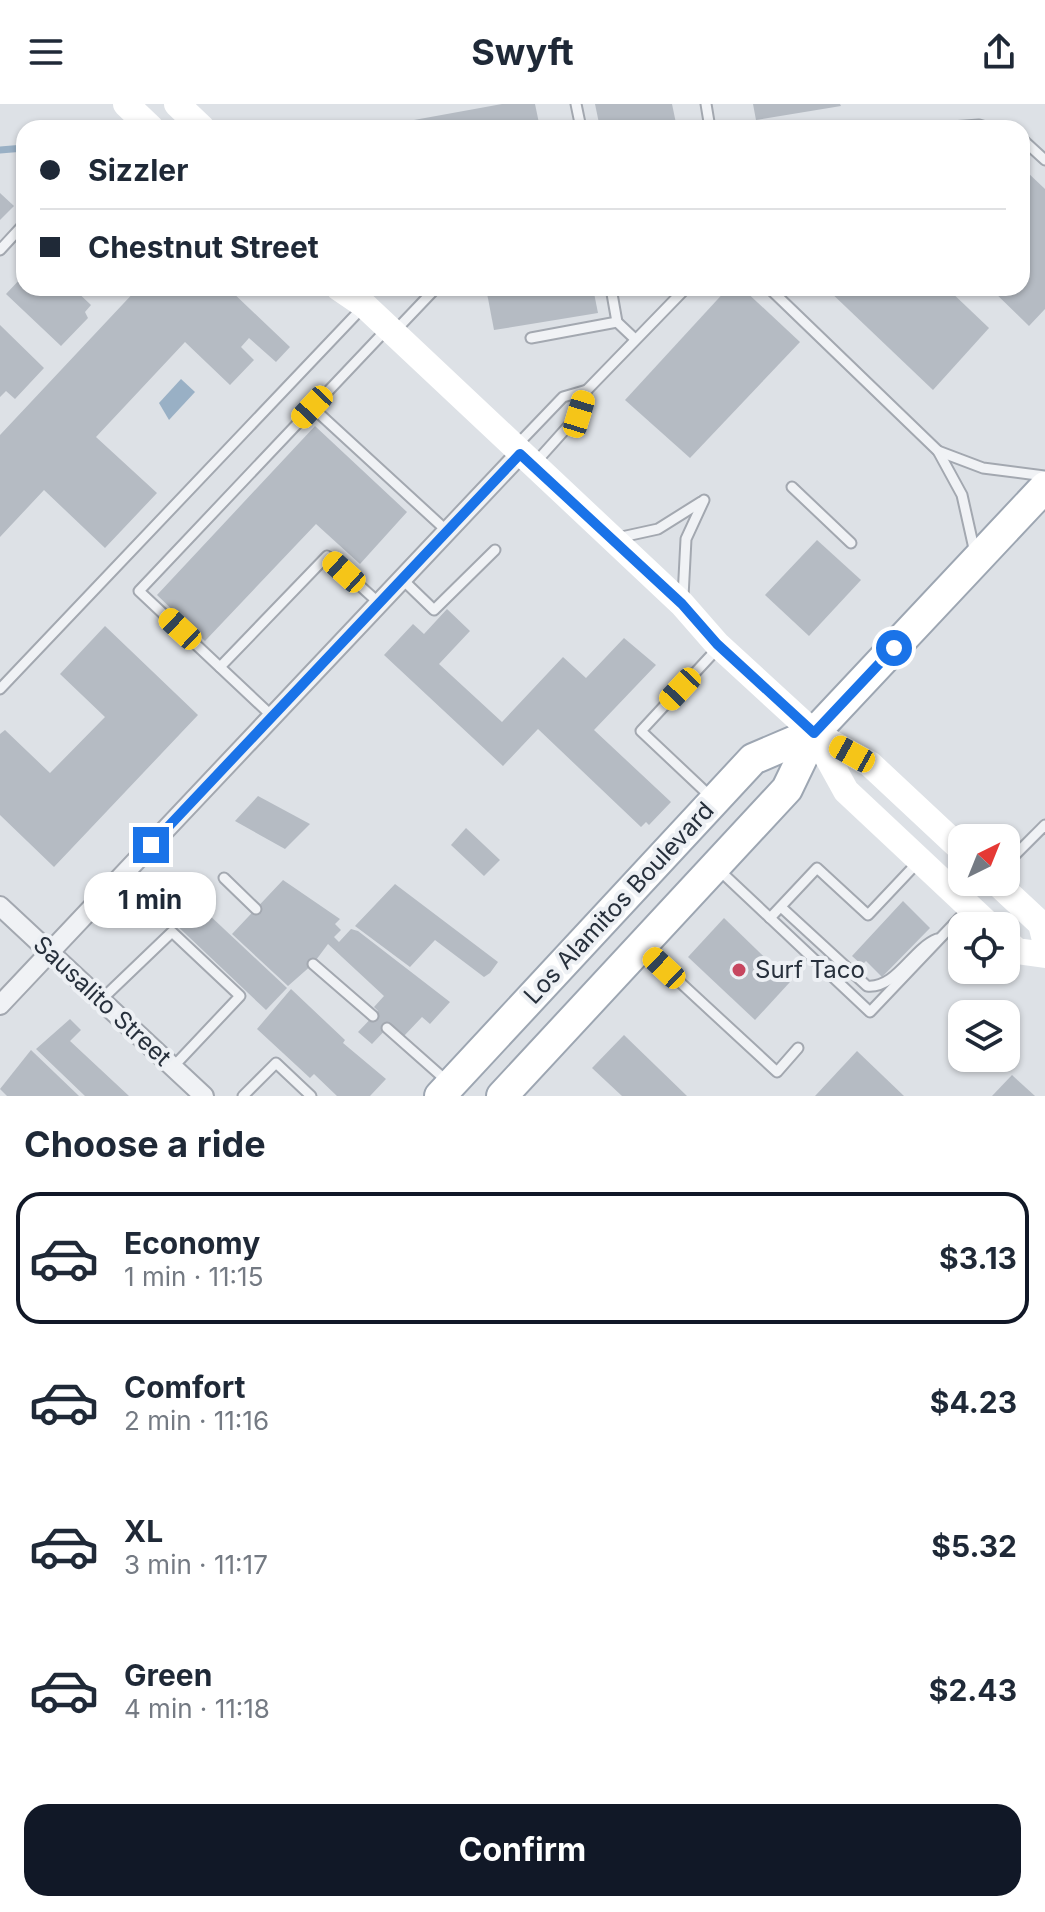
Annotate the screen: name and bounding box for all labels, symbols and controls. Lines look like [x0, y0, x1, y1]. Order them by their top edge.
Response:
icon: menu [24, 30, 68, 74]
text: Swyft [471, 30, 574, 74]
icon: share [977, 30, 1021, 74]
text: Sizzler [88, 152, 188, 188]
text: Chestnut Street [88, 229, 319, 265]
car [287, 381, 337, 433]
car [561, 388, 597, 440]
car [318, 547, 370, 597]
car [154, 604, 206, 654]
route start [876, 630, 912, 666]
car [655, 663, 705, 715]
car [825, 732, 879, 776]
street label: Los Alamitos Boulevard [518, 796, 720, 1010]
north arrow [948, 824, 1020, 896]
map controls [948, 824, 1020, 1072]
route end [133, 827, 169, 863]
callout: 1 min [85, 873, 217, 929]
text: 1 min [118, 884, 182, 915]
button: locate [948, 912, 1020, 984]
street label: Sausalito Street [28, 930, 177, 1072]
car [638, 943, 690, 993]
place label: Surf Taco [755, 955, 865, 984]
marker: Surf Taco [730, 961, 748, 979]
button: layers [948, 1000, 1020, 1072]
text: Choose a ride [24, 1122, 266, 1166]
icon: car [28, 1222, 100, 1294]
text: Economy [124, 1225, 260, 1261]
text: $3.13 [939, 1240, 1017, 1276]
text: 1 min · 11:15 [124, 1261, 263, 1292]
icon: car [28, 1366, 100, 1438]
text: Comfort [124, 1369, 245, 1405]
text: $4.23 [930, 1384, 1017, 1420]
text: 2 min · 11:16 [124, 1405, 269, 1436]
icon: car [28, 1510, 100, 1582]
text: XL [124, 1513, 163, 1549]
text: $5.32 [931, 1528, 1017, 1564]
text: 3 min · 11:17 [124, 1549, 268, 1580]
icon: car [28, 1654, 100, 1726]
text: Green [124, 1657, 212, 1693]
text: $2.43 [929, 1672, 1017, 1708]
text: 4 min · 11:18 [124, 1693, 270, 1724]
button: Confirm [24, 1804, 1021, 1896]

